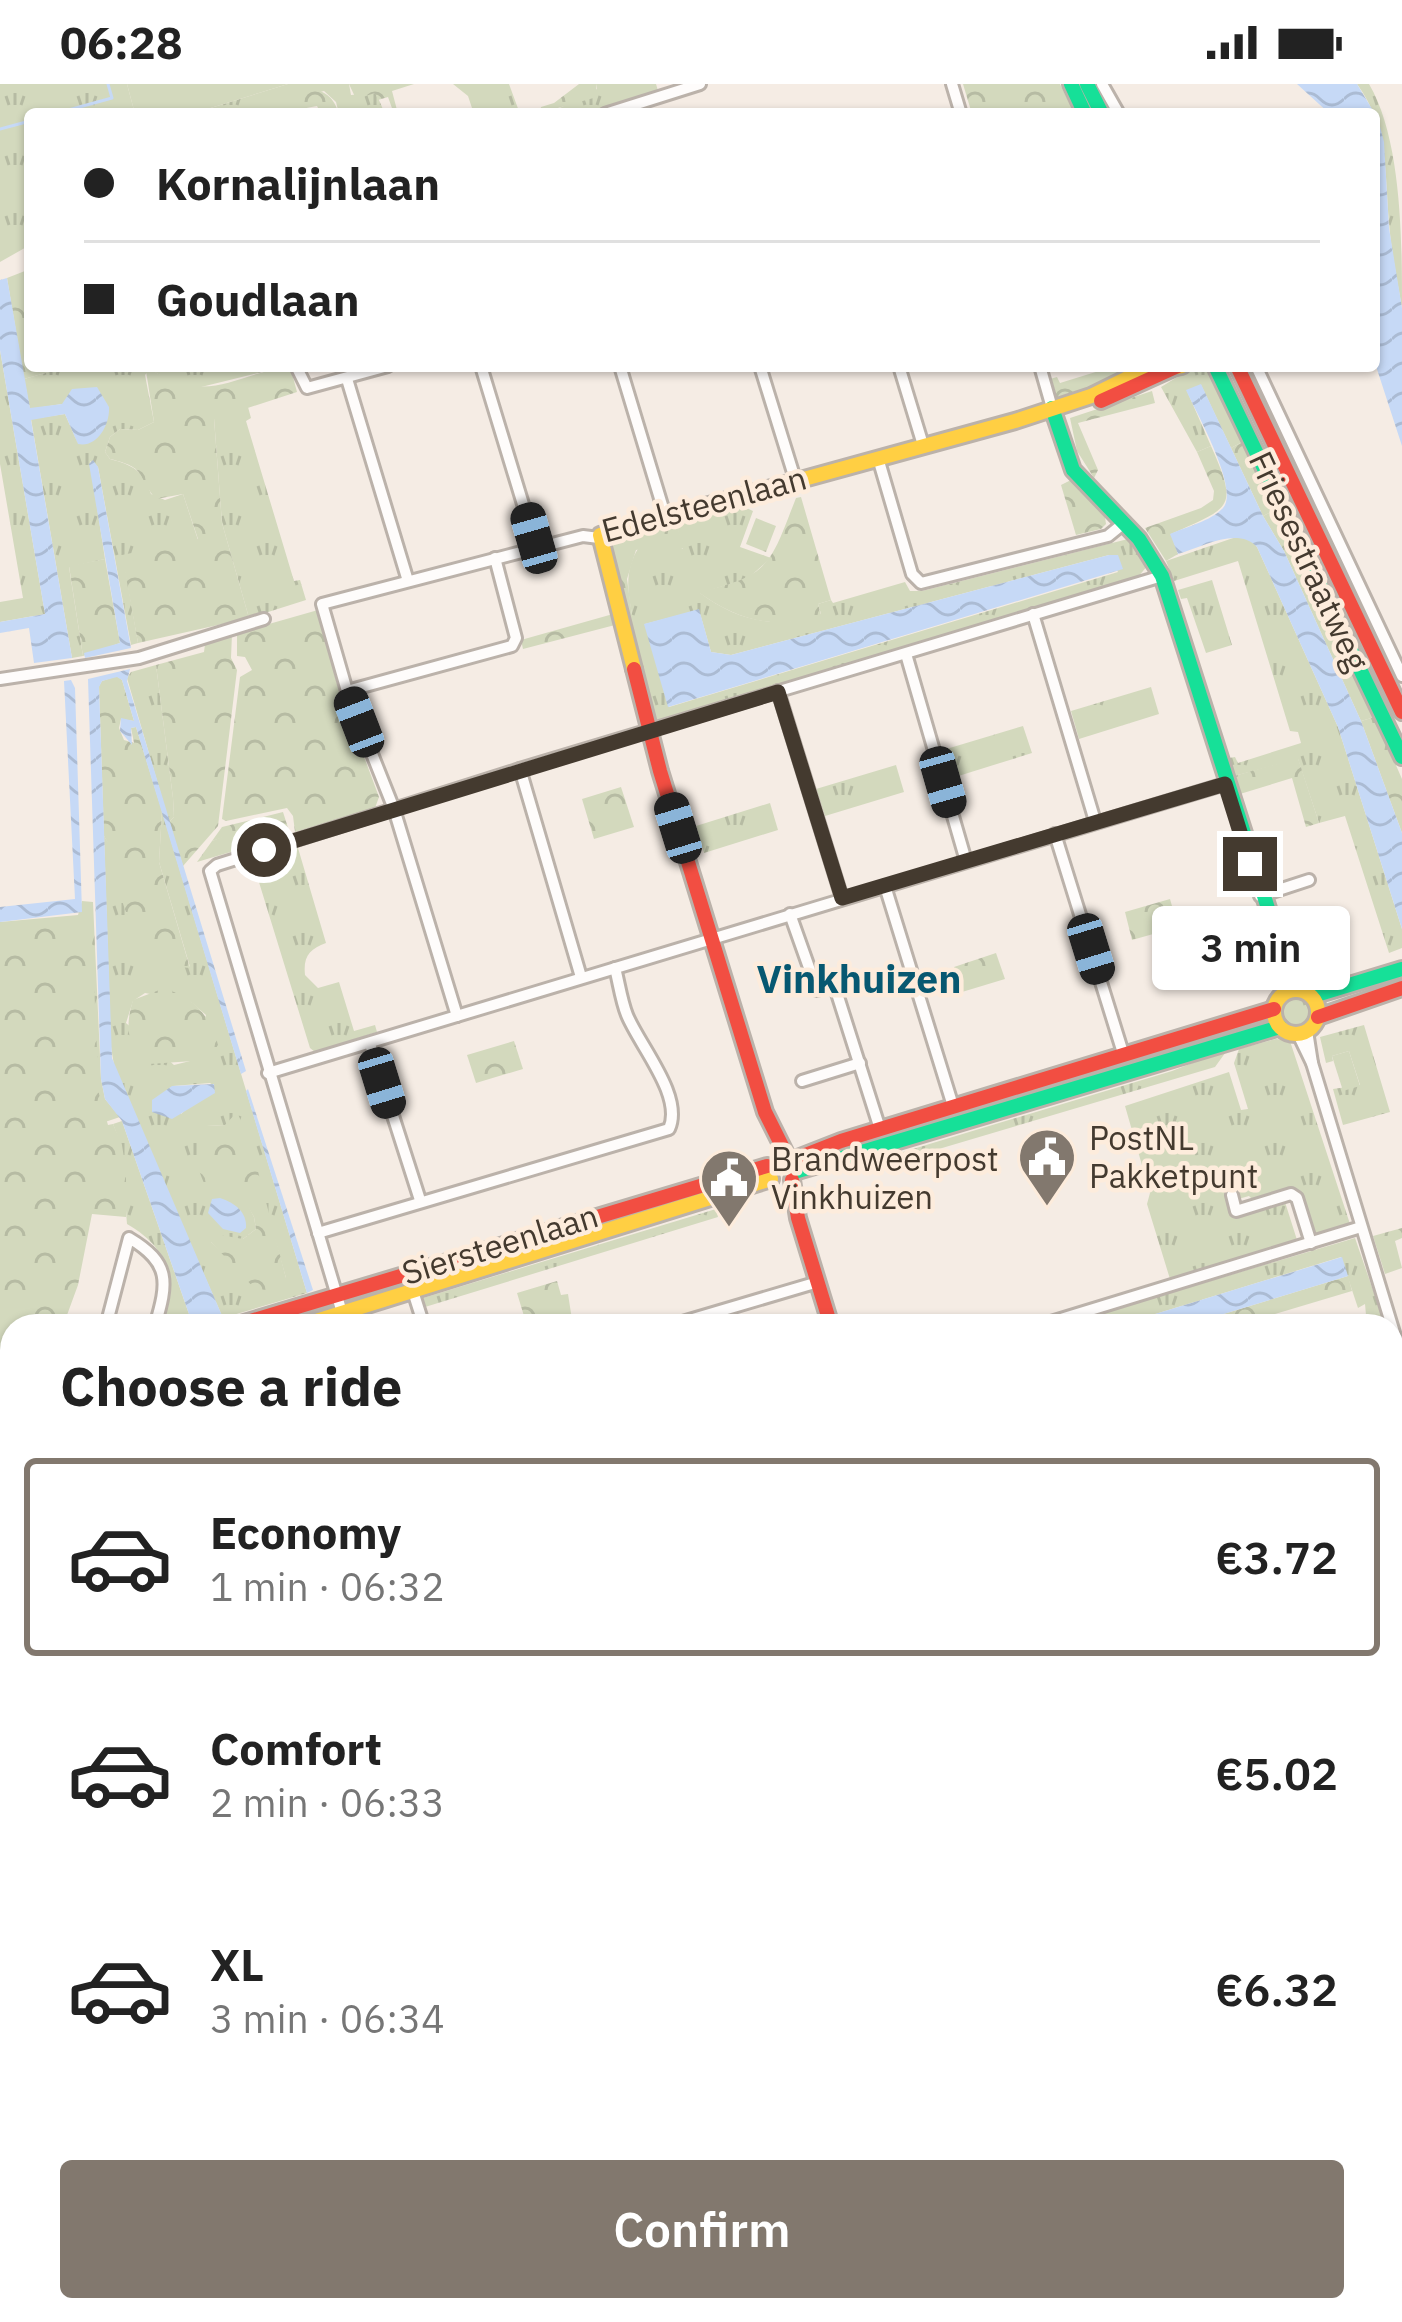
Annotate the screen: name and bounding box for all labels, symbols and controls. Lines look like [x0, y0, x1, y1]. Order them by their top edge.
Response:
text: 06:28 [60, 13, 183, 71]
text: Kornalijnlaan [156, 154, 440, 212]
text: Goudlaan [156, 270, 360, 328]
street label: Friesestraatweg [1240, 444, 1379, 678]
street label: Edelsteenlaan [597, 456, 811, 552]
car [507, 498, 561, 578]
car [329, 682, 389, 762]
car [916, 742, 970, 822]
car [650, 788, 706, 868]
route start [237, 823, 291, 877]
route end [1223, 837, 1277, 891]
callout: 3 min [1151, 906, 1349, 990]
car [1063, 909, 1119, 989]
text: 3 min [1201, 922, 1301, 973]
district label: Vinkhuizen [757, 953, 961, 1004]
car [354, 1043, 410, 1123]
place label: PostNL Pakketpunt [1089, 1116, 1258, 1197]
public building icon: PostNL Pakketpunt [1016, 1126, 1078, 1208]
place label: Brandweerpost Vinkhuizen [771, 1137, 999, 1218]
public building icon: Brandweerpost Vinkhuizen [698, 1147, 760, 1229]
street label: Siersteenlaan [397, 1193, 603, 1294]
text: Choose a ride [60, 1351, 402, 1421]
icon: car [66, 1503, 174, 1611]
text: Economy [210, 1503, 401, 1561]
text: €3.72 [1215, 1528, 1338, 1586]
text: 1 min · 06:32 [210, 1561, 445, 1612]
icon: car [66, 1719, 174, 1827]
text: Comfort [210, 1719, 382, 1777]
text: €5.02 [1215, 1744, 1338, 1802]
text: 2 min · 06:33 [210, 1777, 445, 1828]
icon: car [66, 1935, 174, 2043]
text: XL [210, 1935, 264, 1993]
text: €6.32 [1215, 1960, 1338, 2018]
text: 3 min · 06:34 [210, 1993, 445, 2044]
button: Confirm [60, 2160, 1344, 2298]

